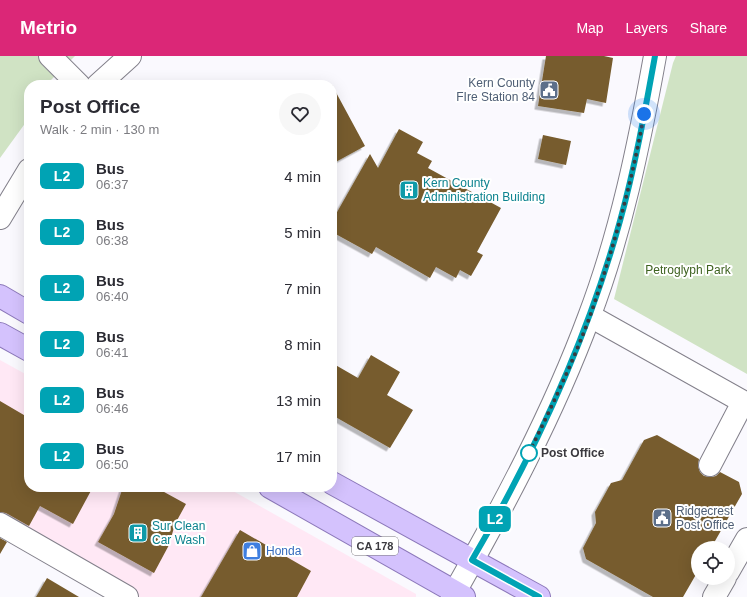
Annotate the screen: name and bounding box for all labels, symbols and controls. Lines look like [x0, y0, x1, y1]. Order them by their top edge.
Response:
text: Metrio [20, 17, 77, 38]
text: Map [576, 20, 604, 36]
text: Layers [626, 20, 668, 36]
text: Share [690, 20, 727, 36]
place label: Kern County FIre Station 84 [456, 76, 535, 104]
public building icon: Kern County FIre Station 84 [538, 79, 560, 101]
button: heart [279, 93, 321, 135]
text: Post Office [40, 96, 140, 117]
your location [634, 104, 654, 124]
text: Walk · 2 min · 130 m [40, 122, 159, 137]
text: Bus [96, 160, 124, 177]
text: L2 [54, 168, 70, 184]
text: 4 min [284, 168, 321, 185]
place label: Kern County Administration Building [423, 176, 545, 204]
text: 06:37 [96, 177, 129, 192]
building icon: Kern County Administration Building [398, 179, 420, 201]
text: Bus [96, 216, 124, 233]
text: L2 [54, 224, 70, 240]
text: 5 min [284, 224, 321, 241]
text: 06:38 [96, 233, 129, 248]
park label: Petroglyph Park [645, 263, 732, 277]
text: Bus [96, 272, 124, 289]
text: L2 [54, 280, 70, 296]
text: 7 min [284, 280, 321, 297]
text: 06:40 [96, 289, 129, 304]
text: Bus [96, 328, 124, 345]
text: L2 [54, 336, 70, 352]
text: 8 min [284, 336, 321, 353]
text: 06:41 [96, 345, 129, 360]
text: Bus [96, 384, 124, 401]
text: L2 [54, 392, 70, 408]
text: 13 min [276, 392, 321, 409]
text: 06:46 [96, 401, 129, 416]
text: Bus [96, 440, 124, 457]
marker: Post Office [520, 444, 538, 462]
place label: Post Office [541, 446, 605, 460]
text: L2 [54, 448, 70, 464]
text: 17 min [276, 448, 321, 465]
text: 06:50 [96, 457, 129, 472]
place label: Ridgecrest Post Office [676, 504, 735, 532]
line badge: L2 [477, 506, 513, 532]
public building icon: Ridgecrest Post Office [651, 507, 673, 529]
text: L2 [487, 511, 503, 527]
place label: Sur Clean Car Wash [152, 519, 205, 547]
building icon: Sur Clean Car Wash [127, 522, 149, 544]
road number: CA 178 [352, 537, 398, 555]
shop icon: Honda [241, 540, 263, 562]
map controls [691, 541, 735, 585]
button: locate [691, 541, 735, 585]
place label: Honda [266, 544, 302, 558]

